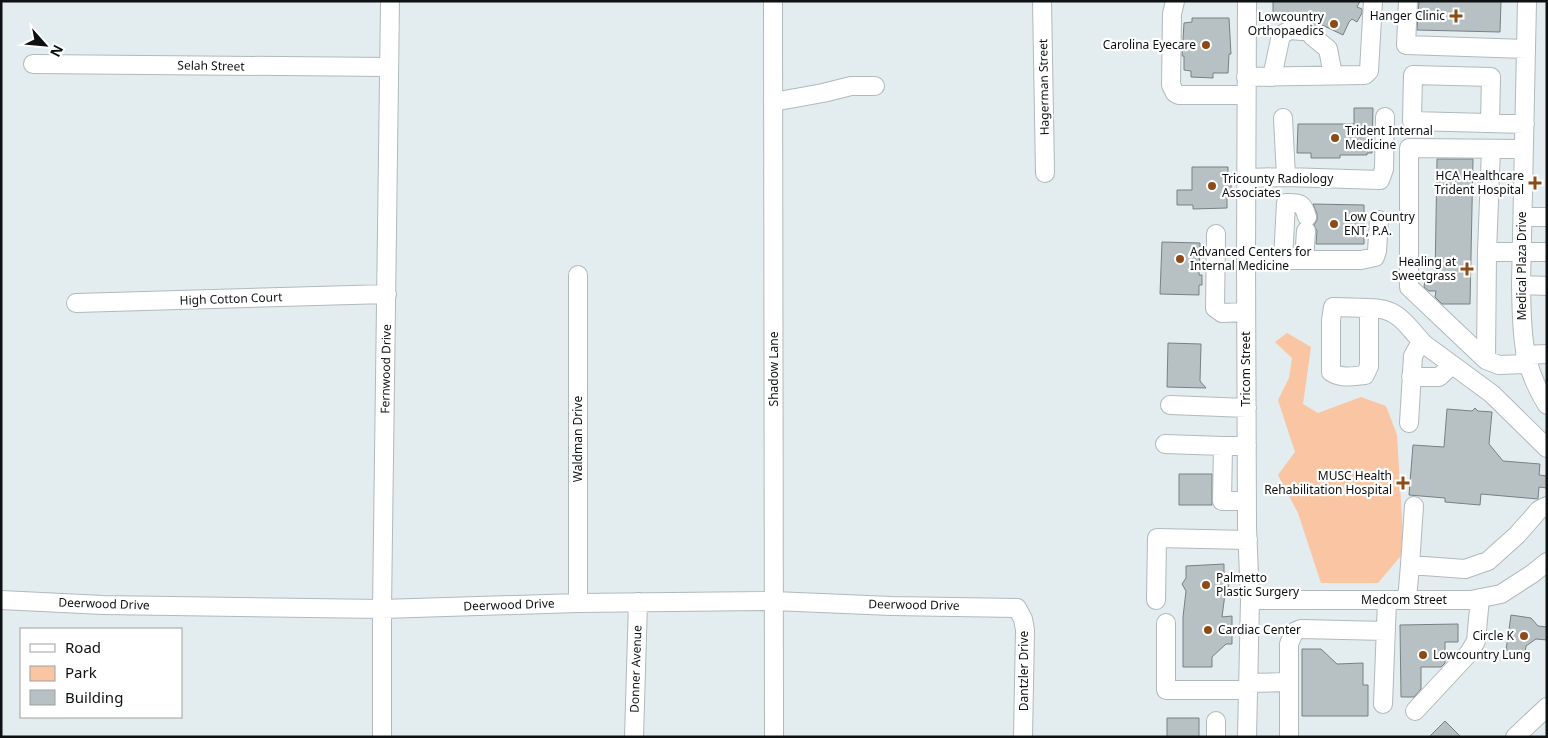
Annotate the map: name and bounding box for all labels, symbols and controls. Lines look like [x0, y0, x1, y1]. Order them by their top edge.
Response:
place label: Hanger Clinic [1370, 7, 1445, 24]
place label: Lowcountry Orthopaedics [1248, 8, 1325, 39]
marker: Hanger Clinic [1449, 9, 1463, 23]
marker: Lowcountry Orthopaedics [1328, 18, 1340, 30]
north arrow [20, 20, 70, 70]
place label: Carolina Eyecare [1103, 36, 1196, 53]
street label: Hagerman Street [1034, 38, 1053, 136]
marker: Carolina Eyecare [1200, 39, 1212, 51]
text: N [46, 42, 68, 61]
street label: Selah Street [177, 56, 245, 75]
place label: Trident Internal Medicine [1345, 122, 1433, 153]
marker: Trident Internal Medicine [1329, 132, 1341, 144]
place label: HCA Healthcare Trident Hospital [1434, 167, 1524, 198]
place label: Tricounty Radiology Associates [1222, 170, 1334, 201]
marker: HCA Healthcare Trident Hospital [1528, 176, 1542, 190]
marker: Tricounty Radiology Associates [1206, 180, 1218, 192]
place label: Low Country ENT, P.A. [1344, 208, 1416, 239]
street label: Medical Plaza Drive [1513, 211, 1530, 321]
marker: Low Country ENT, P.A. [1328, 218, 1340, 230]
place label: Advanced Centers for Internal Medicine [1190, 243, 1311, 274]
marker: Advanced Centers for Internal Medicine [1174, 253, 1186, 265]
place label: Healing at Sweetgrass [1392, 253, 1457, 284]
marker: Healing at Sweetgrass [1460, 262, 1474, 276]
street label: High Cotton Court [179, 288, 283, 309]
street label: Fernwood Drive [376, 324, 395, 414]
street label: Shadow Lane [765, 331, 782, 406]
street label: Tricom Street [1237, 331, 1254, 407]
street label: Waldman Drive [569, 396, 586, 482]
place label: MUSC Health Rehabilitation Hospital [1264, 467, 1392, 498]
marker: MUSC Health Rehabilitation Hospital [1396, 476, 1410, 490]
place label: Palmetto Plastic Surgery [1216, 569, 1300, 600]
marker: Palmetto Plastic Surgery [1200, 579, 1212, 591]
street label: Medcom Street [1361, 591, 1448, 608]
street label: Deerwood Drive [58, 593, 150, 614]
street label: Deerwood Drive [463, 594, 555, 615]
street label: Deerwood Drive [868, 595, 960, 614]
place label: Cardiac Center [1218, 621, 1301, 638]
marker: Cardiac Center [1202, 624, 1214, 636]
street label: Donner Avenue [625, 625, 646, 713]
place label: Circle K [1472, 627, 1515, 644]
legend [20, 628, 182, 718]
marker: Circle K [1518, 630, 1530, 642]
street label: Dantzler Drive [1015, 631, 1032, 711]
text: Road [65, 637, 101, 657]
place label: Lowcountry Lung [1433, 646, 1531, 663]
marker: Lowcountry Lung [1417, 649, 1429, 661]
text: Park [65, 662, 97, 682]
text: Building [65, 687, 123, 707]

